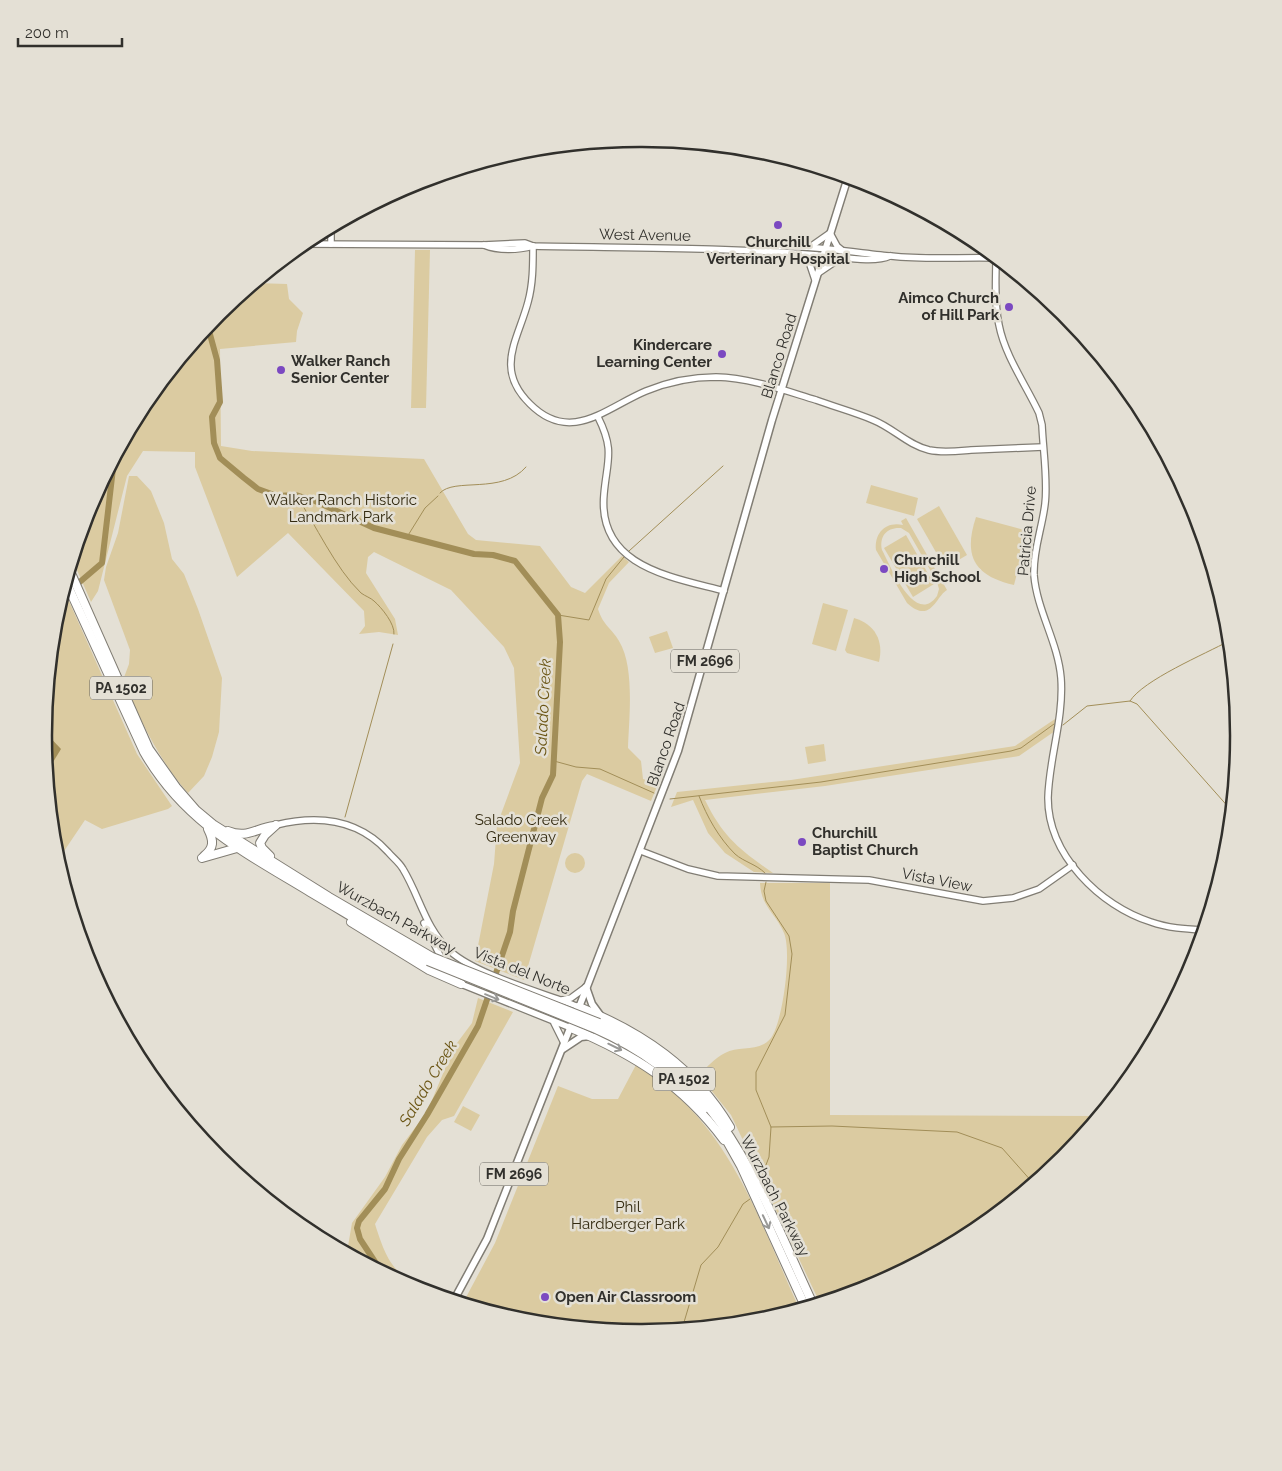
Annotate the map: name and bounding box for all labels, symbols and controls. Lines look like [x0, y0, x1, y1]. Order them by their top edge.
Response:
scale bar [18, 15, 121, 47]
text: 200 m [25, 24, 69, 42]
marker: Churchill Verterinary Hospital [772, 219, 784, 231]
street label: West Avenue [599, 225, 691, 245]
place label: Churchill Verterinary Hospital [706, 233, 850, 268]
place label: Aimco Church of Hill Park [898, 289, 1000, 324]
marker: Aimco Church of Hill Park [1003, 301, 1015, 313]
street label: Blanco Road [758, 311, 800, 401]
place label: Kindercare Learning Center [596, 336, 712, 371]
marker: Kindercare Learning Center [716, 348, 728, 360]
place label: Walker Ranch Senior Center [291, 352, 390, 387]
marker: Walker Ranch Senior Center [275, 364, 287, 376]
street label: Patricia Drive [1014, 485, 1040, 577]
park label: Walker Ranch Historic Landmark Park [265, 491, 417, 526]
place label: Churchill High School [894, 551, 981, 586]
marker: Churchill High School [878, 563, 890, 575]
road number: FM 2696 [671, 649, 739, 672]
water label: Salado Creek [531, 658, 555, 757]
road number: PA 1502 [90, 676, 152, 700]
street label: Blanco Road [643, 700, 689, 788]
park label: Salado Creek Greenway [475, 811, 567, 846]
place label: Churchill Baptist Church [812, 824, 918, 859]
marker: Churchill Baptist Church [796, 836, 808, 848]
street label: Vista View [900, 864, 974, 896]
street label: Wurzbach Parkway [333, 878, 459, 958]
street label: Vista del Norte [471, 943, 573, 999]
one-way arrow [484, 993, 499, 1002]
water label: Salado Creek [394, 1036, 461, 1130]
one-way arrow [607, 1043, 622, 1052]
road number: PA 1502 [653, 1068, 715, 1090]
street label: Wurzbach Parkway [737, 1132, 813, 1260]
road number: FM 2696 [480, 1162, 548, 1186]
park label: Phil Hardberger Park [571, 1198, 685, 1233]
one-way arrow [762, 1214, 772, 1229]
place label: Open Air Classroom [555, 1288, 696, 1306]
marker: Open Air Classroom [539, 1291, 551, 1303]

